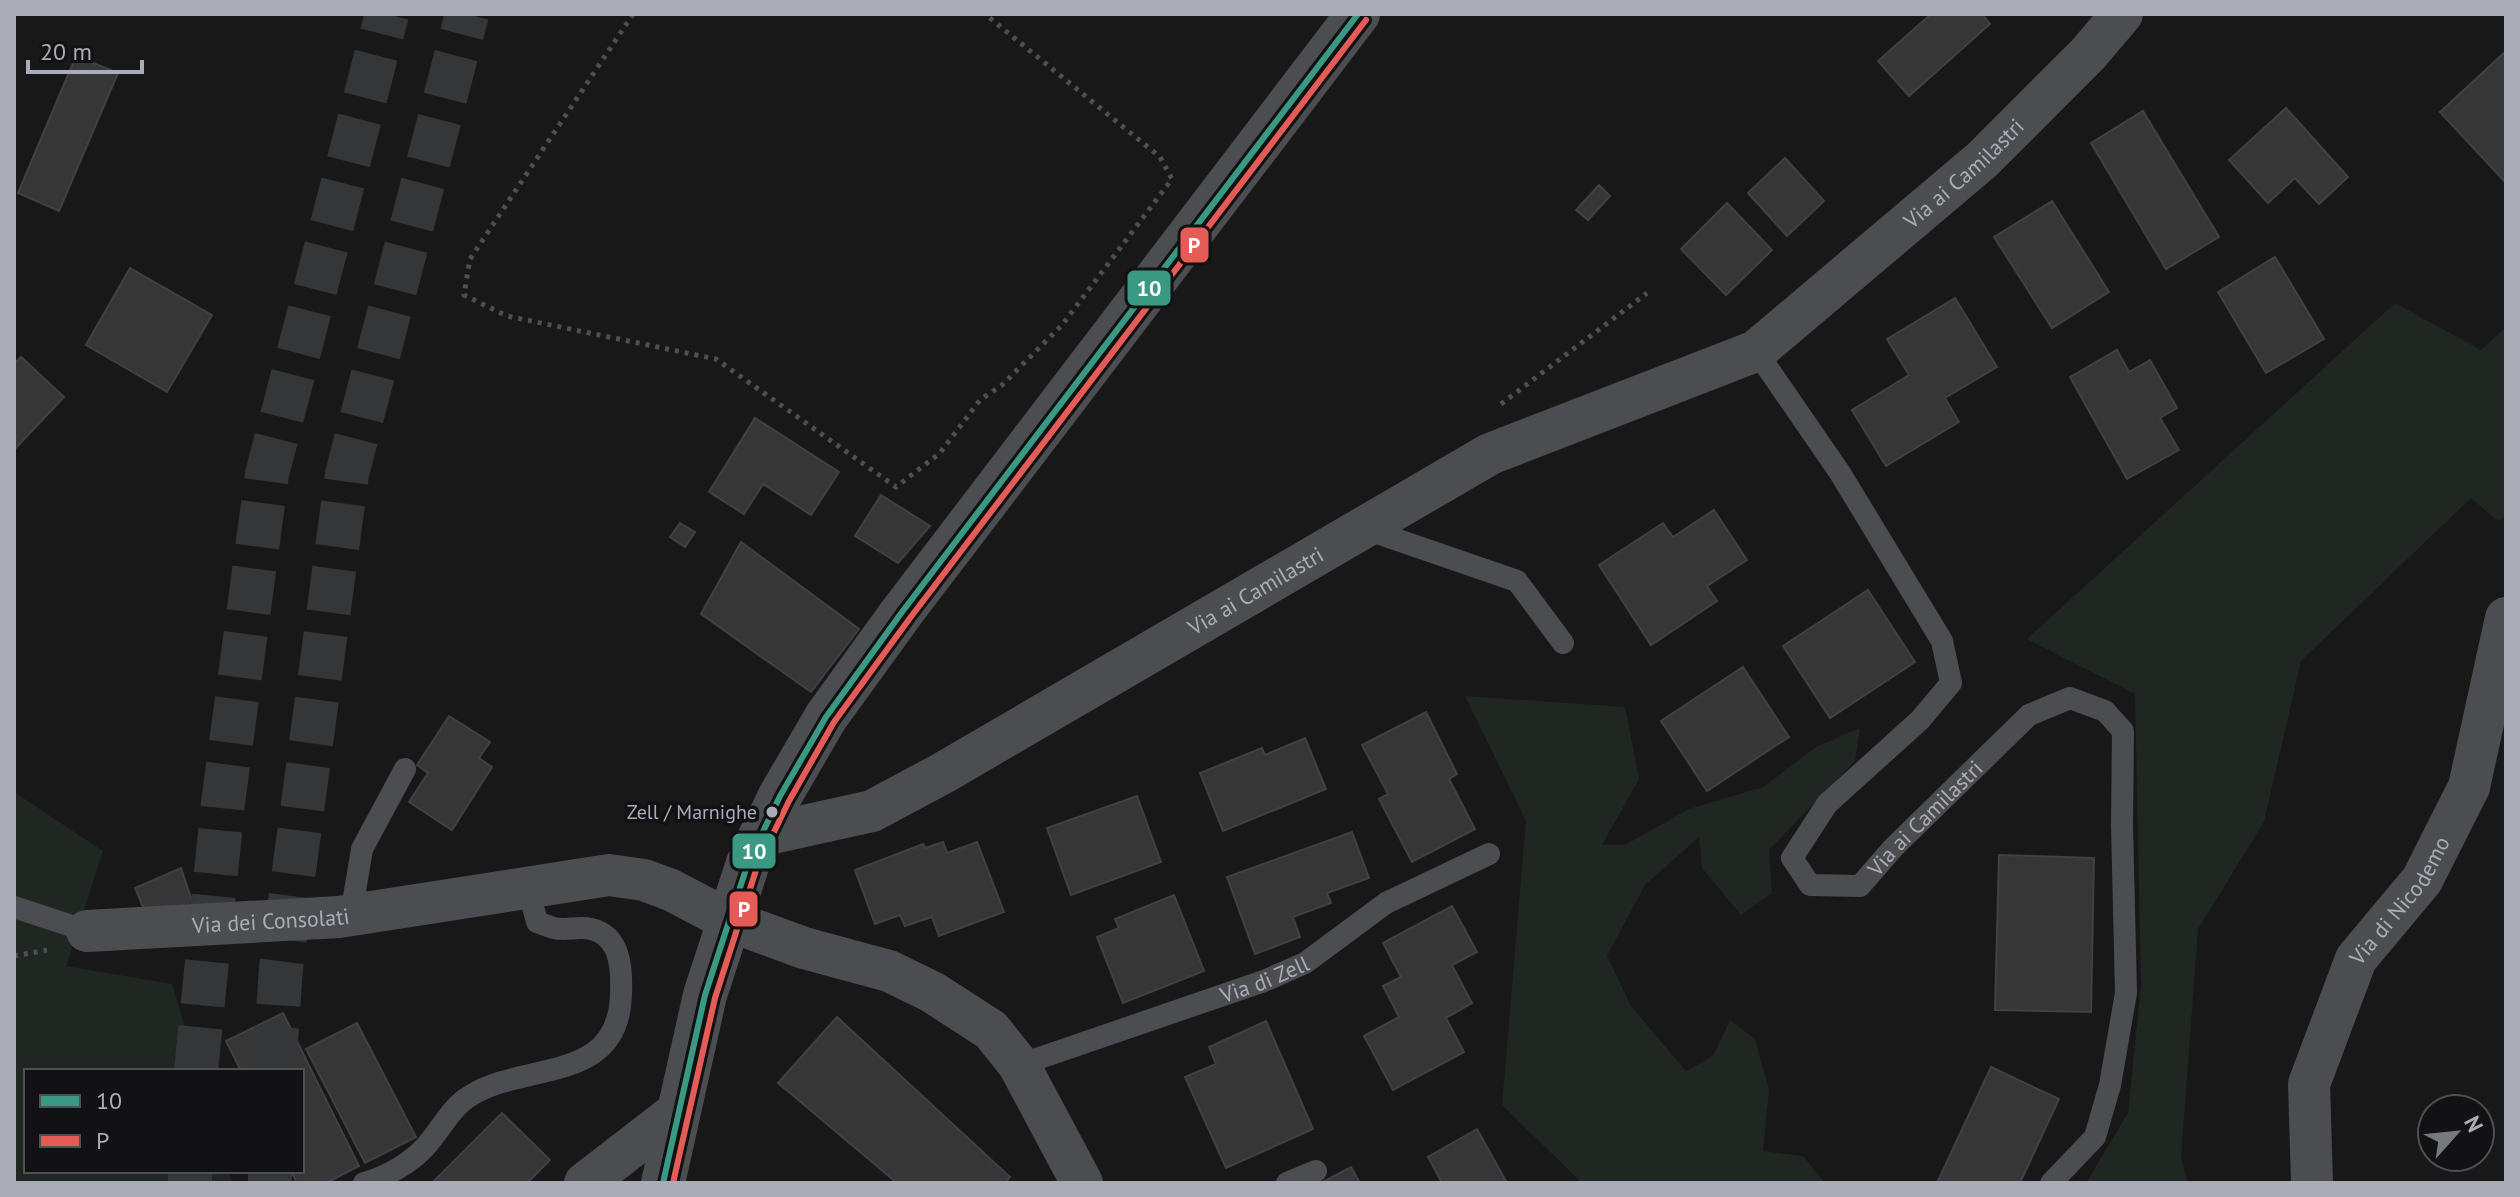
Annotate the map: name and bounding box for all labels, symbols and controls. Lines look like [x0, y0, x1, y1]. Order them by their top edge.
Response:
scale bar [28, 24, 142, 74]
text: 20 m [40, 36, 92, 67]
street label: Via ai Camilastri [1897, 112, 2030, 235]
line badge: P [1179, 226, 1210, 264]
text: P [1188, 231, 1201, 259]
line badge: 10 [1126, 269, 1172, 307]
text: 10 [1137, 274, 1161, 302]
street label: Via ai Camilastri [1182, 540, 1328, 642]
street label: Via ai Camilastri [1860, 754, 1988, 882]
place label: Zell / Marnighe [627, 799, 757, 825]
marker: Zell / Marnighe [764, 804, 780, 820]
line badge: 10 [731, 832, 777, 870]
street label: Via di Nicodemo [2342, 832, 2456, 971]
text: 10 [742, 837, 766, 865]
line badge: P [728, 890, 759, 928]
text: P [738, 895, 751, 923]
street label: Via dei Consolati [190, 902, 351, 939]
street label: Via di Zell [1215, 949, 1314, 1009]
legend [24, 1069, 304, 1173]
text: 10 [96, 1085, 122, 1116]
north arrow [2416, 1093, 2496, 1173]
text: N [2458, 1111, 2490, 1137]
text: P [96, 1125, 109, 1156]

